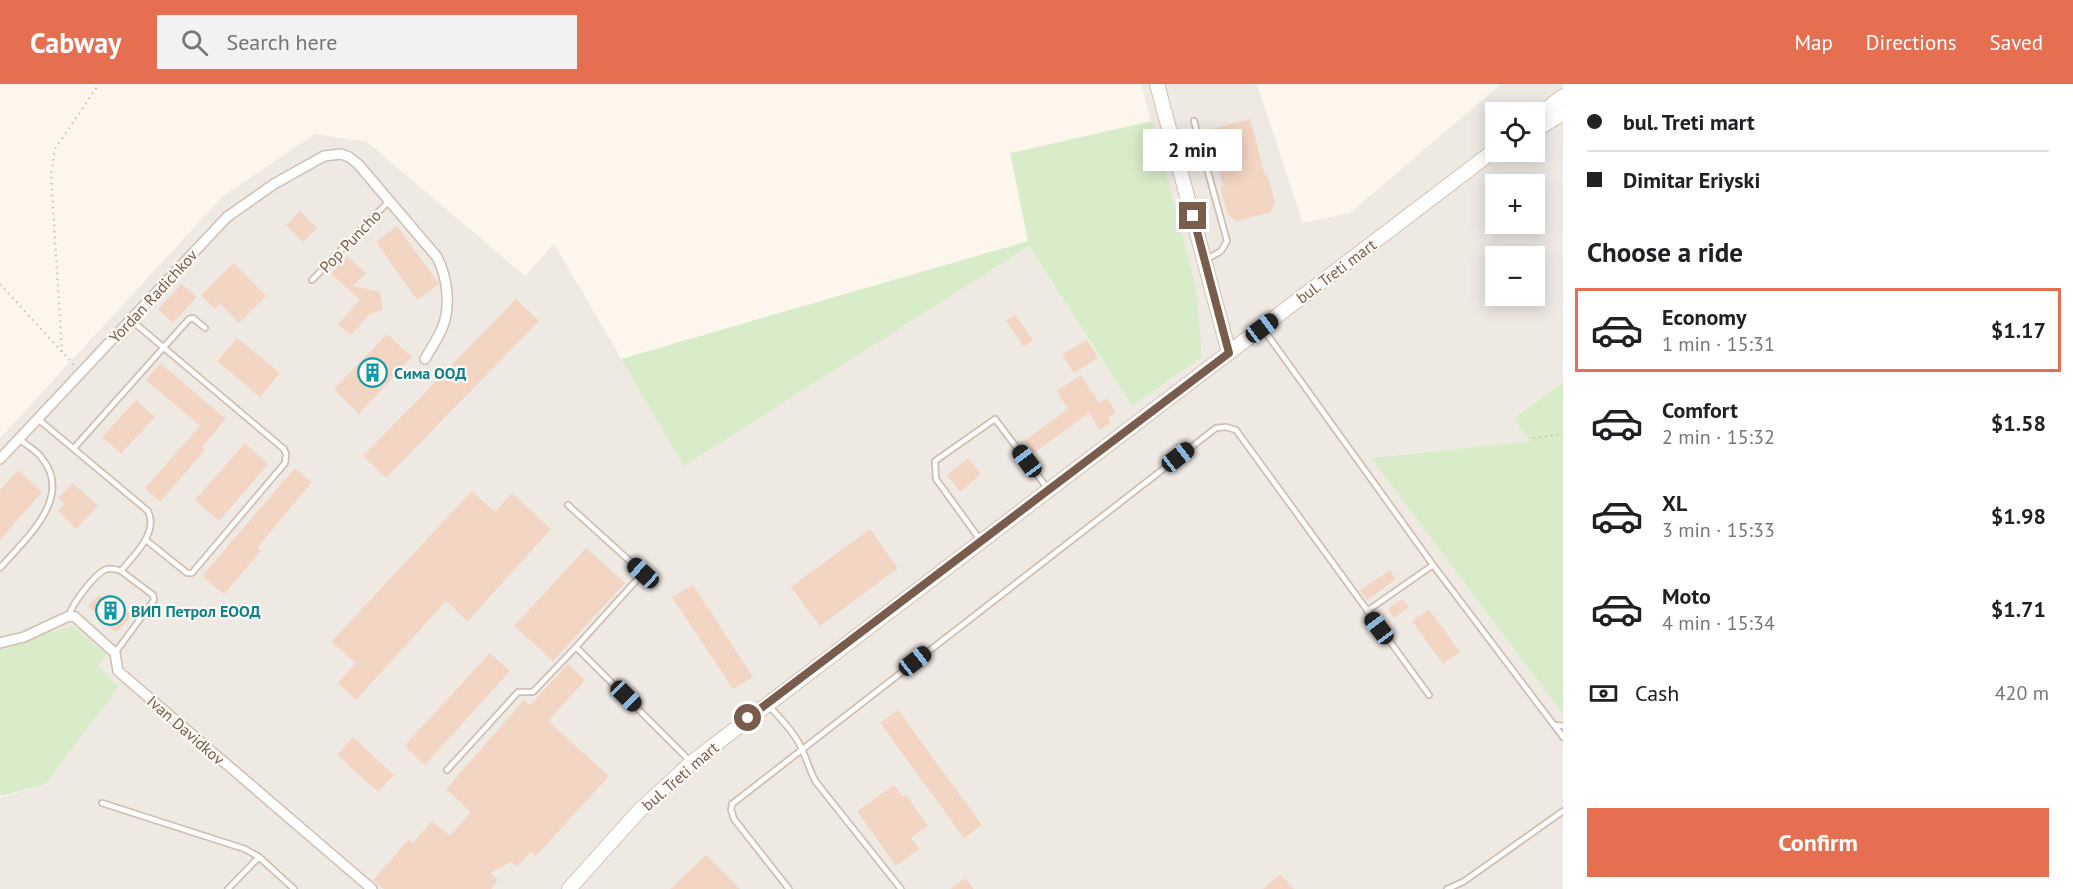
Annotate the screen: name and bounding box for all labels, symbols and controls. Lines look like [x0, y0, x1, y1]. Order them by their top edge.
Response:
search box [157, 15, 577, 69]
text: Cabway [30, 24, 121, 61]
icon: search [178, 26, 211, 59]
text: Search here [226, 28, 337, 56]
text: Map [1794, 29, 1833, 56]
text: Directions [1866, 29, 1957, 56]
text: Saved [1990, 29, 2043, 56]
map controls [1485, 102, 1545, 306]
button: locate [1485, 102, 1545, 162]
text: bul. Treti mart [1623, 108, 1755, 136]
callout: 2 min [1144, 129, 1242, 171]
text: 2 min [1168, 137, 1217, 163]
text: Dimitar Eriyski [1623, 166, 1760, 194]
button: + [1485, 174, 1545, 234]
route end [1179, 202, 1206, 229]
street label: Pop Puncho [315, 205, 385, 277]
street label: bul. Treti mart [1292, 234, 1380, 308]
text: Choose a ride [1587, 235, 1743, 269]
street label: Yordan Radichkov [104, 245, 202, 347]
button: − [1485, 246, 1545, 306]
icon: car [1590, 303, 1644, 357]
text: Economy [1662, 303, 1746, 331]
car [1242, 310, 1282, 346]
text: $1.17 [1991, 316, 2046, 344]
text: 1 min · 15:31 [1662, 331, 1775, 357]
building icon: Сима ООД [357, 357, 389, 389]
place label: Сима ООД [394, 363, 466, 383]
icon: car [1590, 396, 1644, 450]
text: Comfort [1662, 396, 1738, 424]
text: $1.58 [1991, 409, 2046, 437]
text: 2 min · 15:32 [1662, 424, 1775, 450]
car [1158, 439, 1198, 475]
car [1009, 441, 1045, 481]
icon: car [1590, 489, 1644, 543]
text: XL [1662, 489, 1687, 517]
text: $1.98 [1991, 502, 2046, 530]
text: 3 min · 15:33 [1662, 517, 1775, 543]
car [624, 554, 662, 592]
icon: car [1590, 582, 1644, 636]
text: Moto [1662, 582, 1711, 610]
building icon: ВИП Петрол ЕООД [94, 595, 126, 627]
text: $1.71 [1991, 595, 2046, 623]
place label: ВИП Петрол ЕООД [131, 601, 261, 621]
car [1361, 608, 1397, 648]
text: 4 min · 15:34 [1662, 610, 1775, 636]
car [895, 643, 935, 679]
car [607, 677, 645, 715]
icon: cash [1587, 677, 1620, 710]
text: Cash [1635, 679, 1679, 707]
text: 420 m [1995, 680, 2049, 706]
street label: Ivan Davidkov [143, 691, 229, 769]
route start [734, 704, 761, 731]
street label: bul. Treti mart [638, 737, 723, 815]
button: Confirm [1587, 808, 2049, 877]

